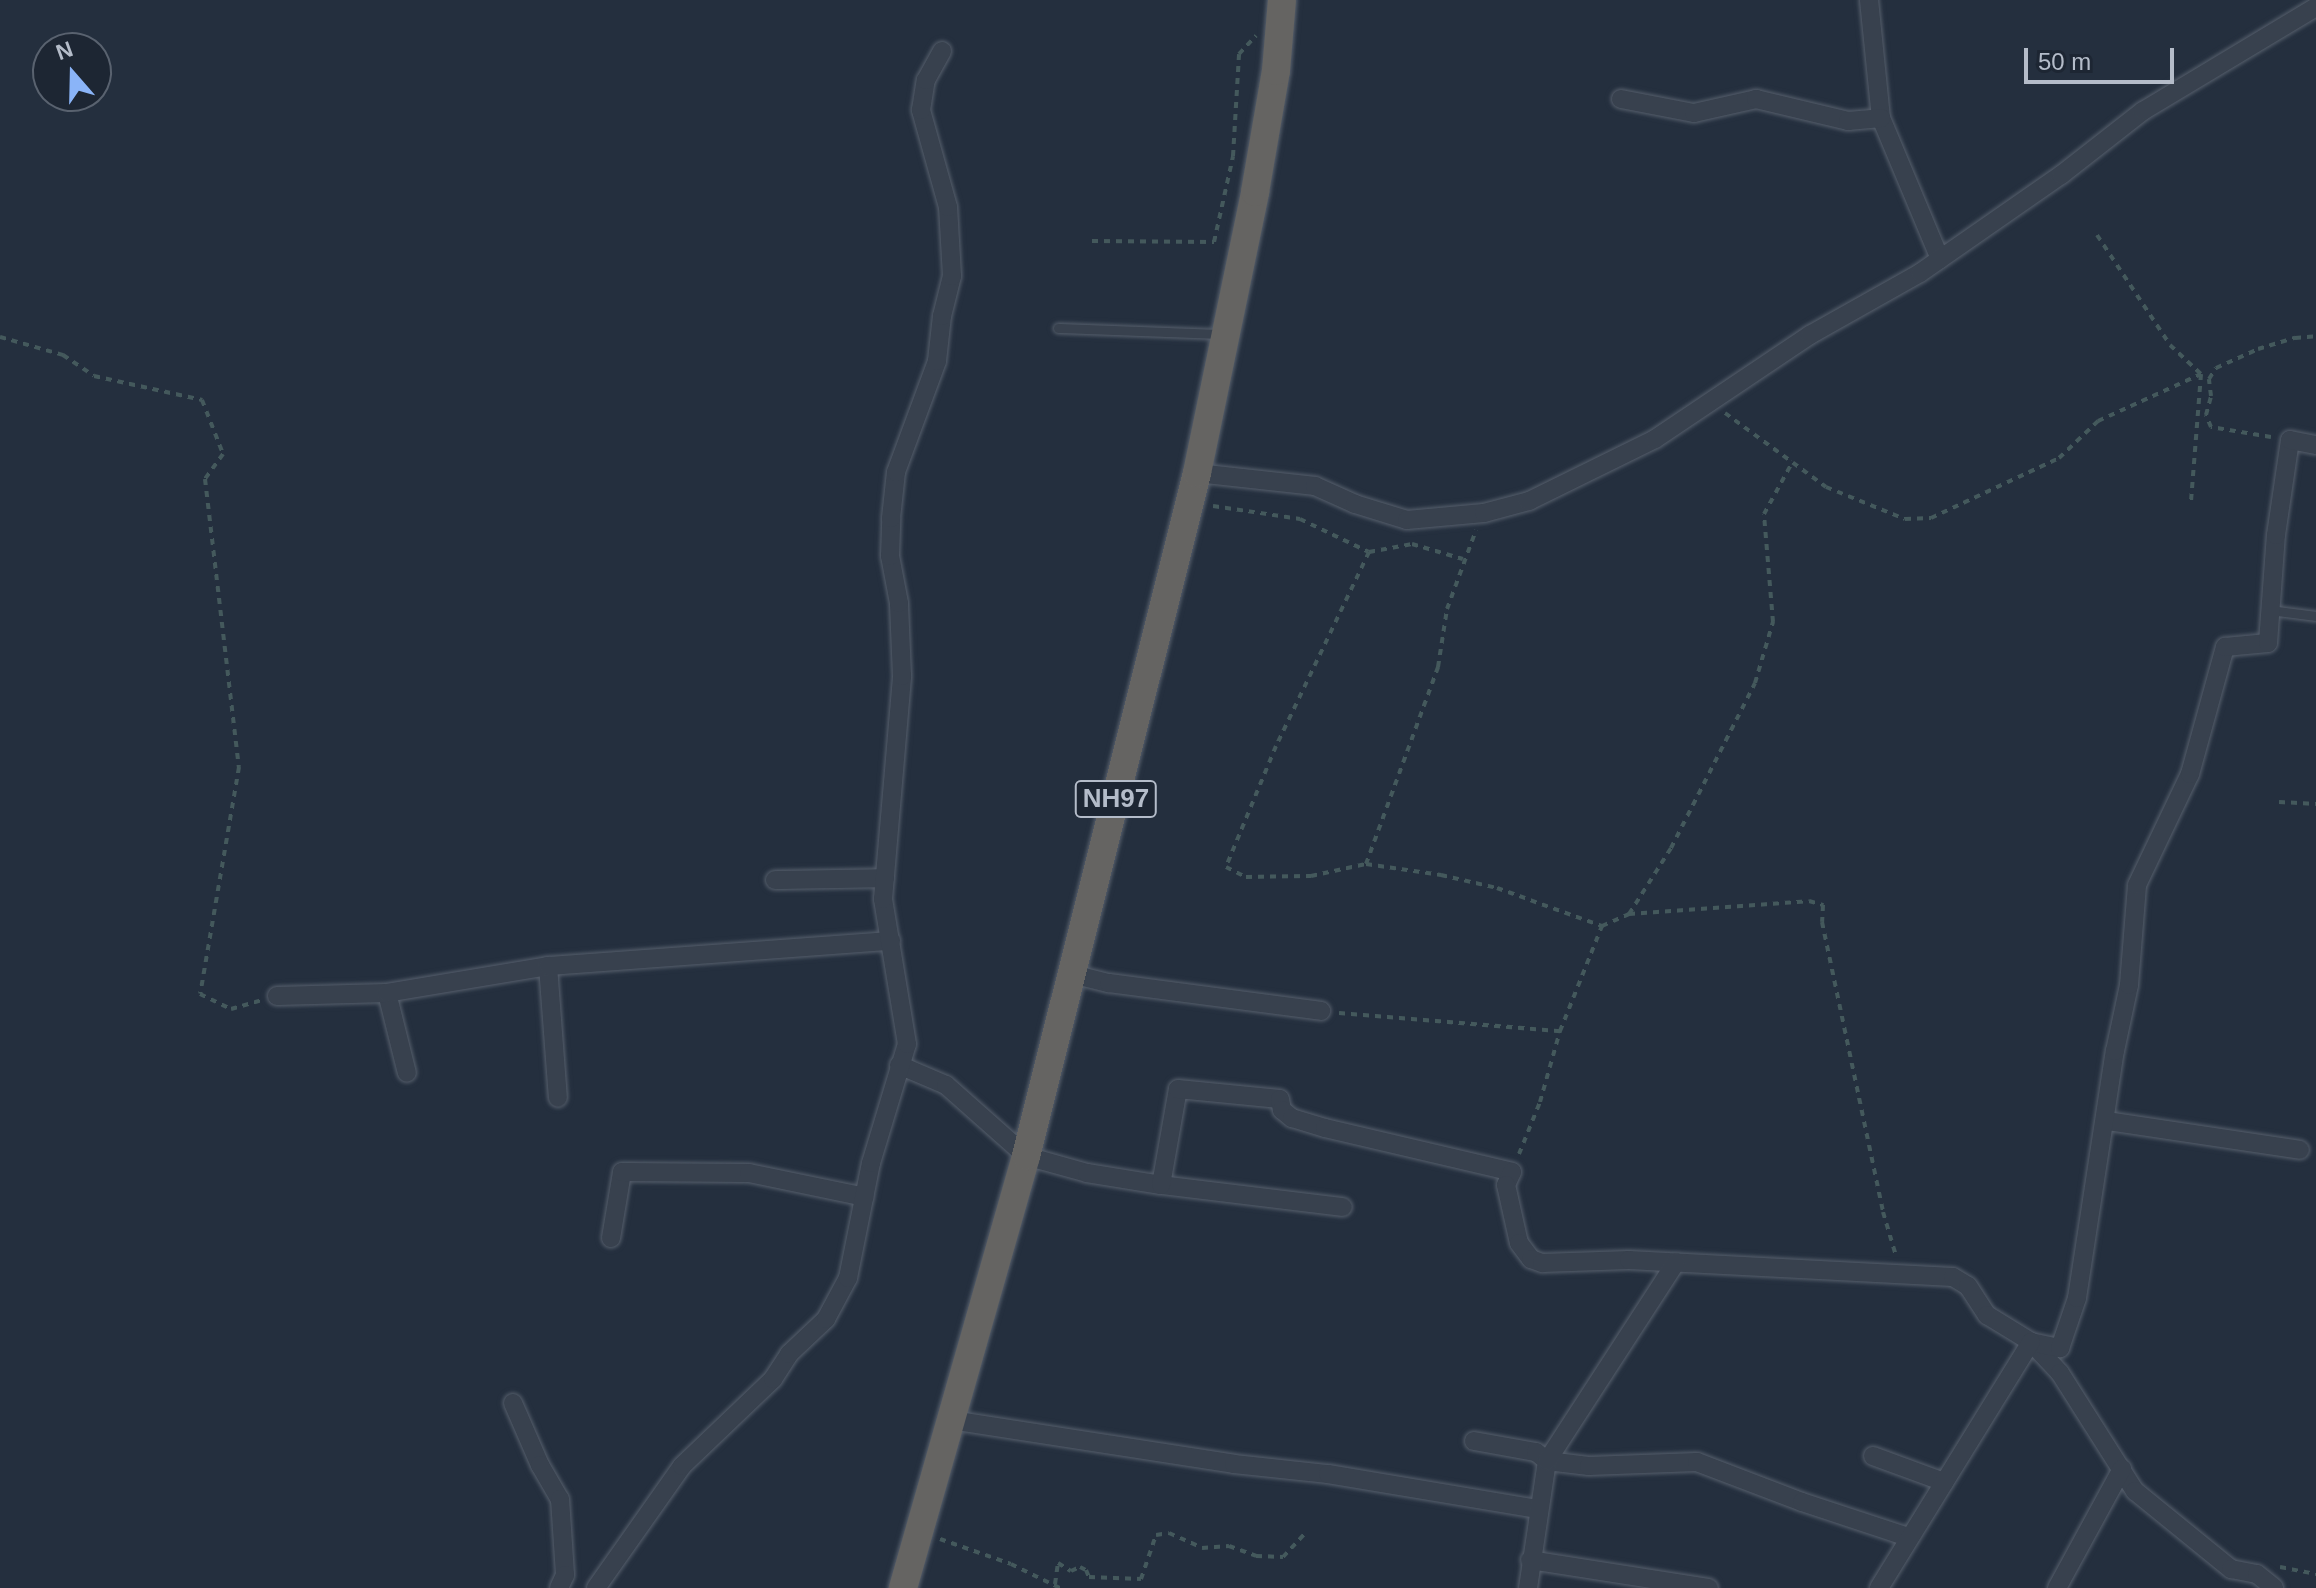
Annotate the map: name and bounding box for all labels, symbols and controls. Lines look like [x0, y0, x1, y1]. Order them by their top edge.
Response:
north arrow [32, 32, 112, 112]
scale bar [2028, 32, 2178, 82]
text: N [53, 36, 76, 65]
text: 50 m [2038, 48, 2091, 75]
road number: NH97 [1074, 777, 1158, 821]

